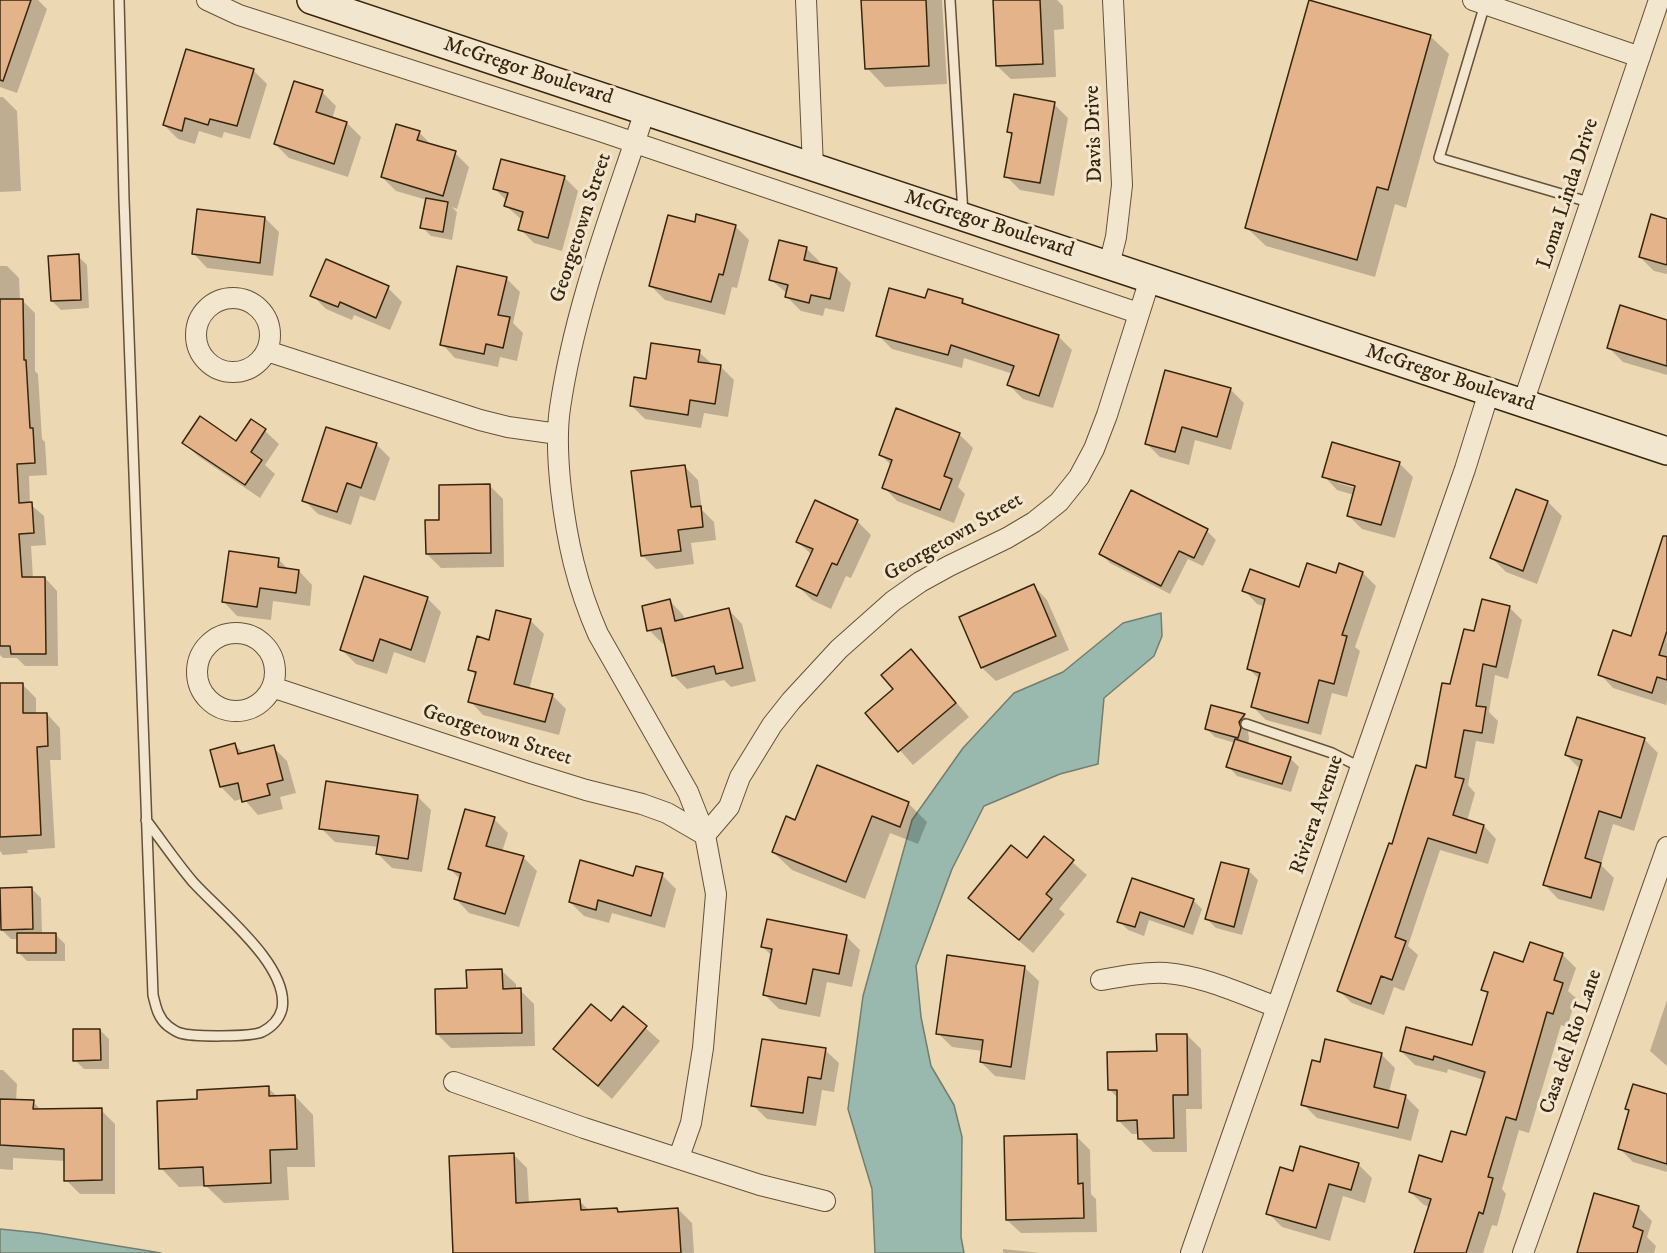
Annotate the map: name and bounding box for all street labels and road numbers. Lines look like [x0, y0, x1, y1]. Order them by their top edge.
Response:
street label: McGregor Boulevard [440, 33, 616, 111]
street label: Davis Drive [1081, 85, 1109, 183]
street label: Loma Linda Drive [1533, 116, 1605, 272]
street label: Georgetown Street [546, 150, 618, 306]
street label: McGregor Boulevard [901, 186, 1077, 264]
street label: McGregor Boulevard [1362, 340, 1538, 418]
street label: Georgetown Street [880, 488, 1028, 588]
street label: Georgetown Street [419, 700, 575, 772]
street label: Riviera Avenue [1286, 752, 1350, 878]
street label: Casa del Rio Lane [1535, 966, 1609, 1118]

